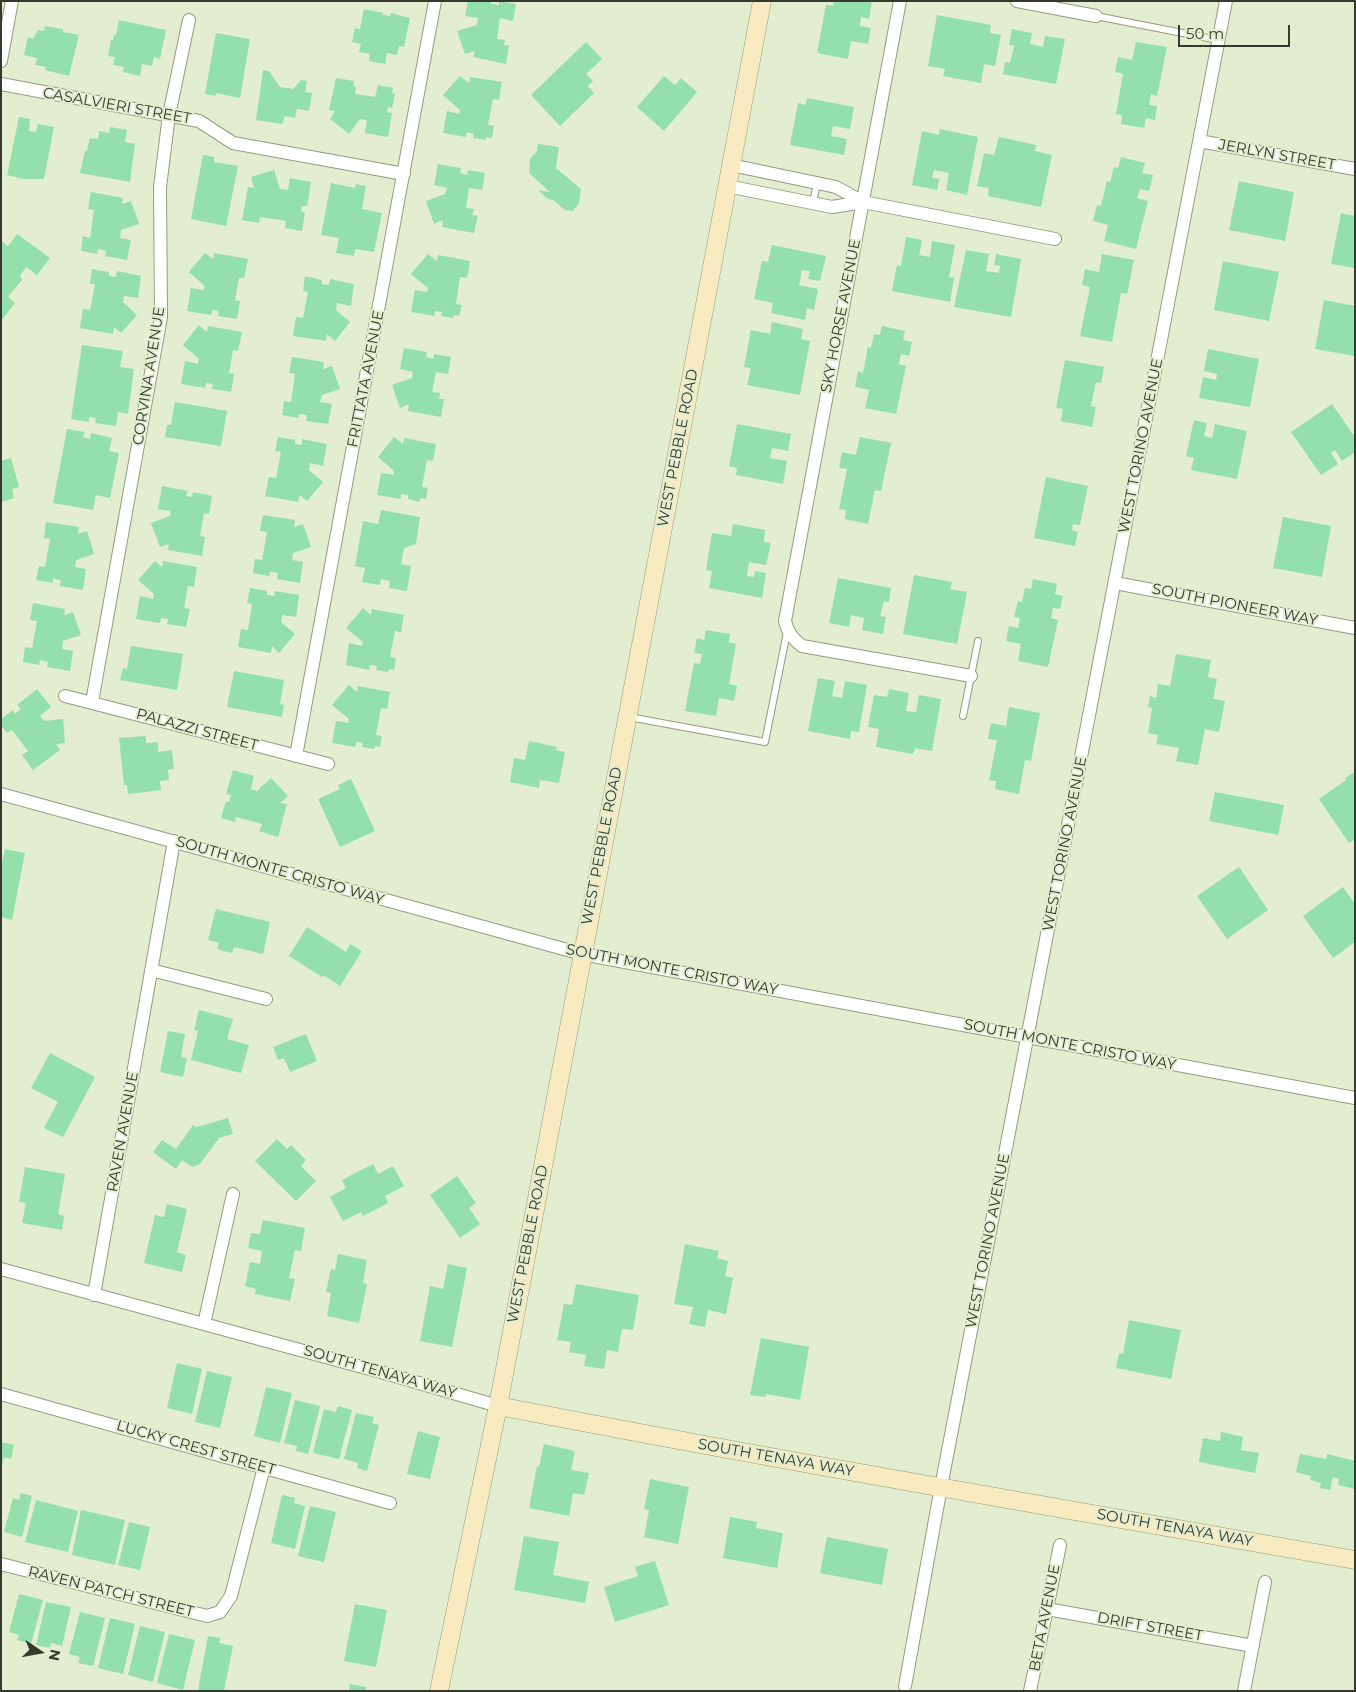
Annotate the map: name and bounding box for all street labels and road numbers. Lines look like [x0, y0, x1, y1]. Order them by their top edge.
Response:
street label: CASALVIERI STREET [41, 84, 193, 128]
street label: JERLYN STREET [1217, 136, 1337, 174]
street label: SKY HORSE AVENUE [817, 238, 865, 394]
street label: CORVINA AVENUE [129, 306, 169, 446]
street label: FRITTATA AVENUE [344, 309, 388, 449]
street label: WEST TORINO AVENUE [1115, 357, 1167, 535]
street label: WEST PEBBLE ROAD [654, 367, 702, 529]
street label: SOUTH PIONEER WAY [1150, 580, 1320, 630]
street label: PALAZZI STREET [134, 705, 260, 755]
street label: WEST TORINO AVENUE [1039, 755, 1091, 933]
street label: WEST PEBBLE ROAD [578, 765, 626, 927]
street label: SOUTH MONTE CRISTO WAY [174, 833, 386, 909]
street label: SOUTH MONTE CRISTO WAY [564, 941, 780, 999]
street label: SOUTH MONTE CRISTO WAY [962, 1016, 1178, 1074]
street label: RAVEN AVENUE [104, 1070, 142, 1194]
street label: WEST TORINO AVENUE [962, 1152, 1014, 1330]
street label: WEST PEBBLE ROAD [504, 1163, 552, 1325]
street label: SOUTH TENAYA WAY [301, 1342, 459, 1402]
street label: LUCKY CREST STREET [114, 1417, 278, 1479]
street label: SOUTH TENAYA WAY [696, 1435, 856, 1481]
street label: SOUTH TENAYA WAY [1095, 1505, 1255, 1551]
street label: RAVEN PATCH STREET [26, 1563, 196, 1621]
street label: BETA AVENUE [1026, 1563, 1064, 1673]
street label: DRIFT STREET [1096, 1609, 1204, 1645]

